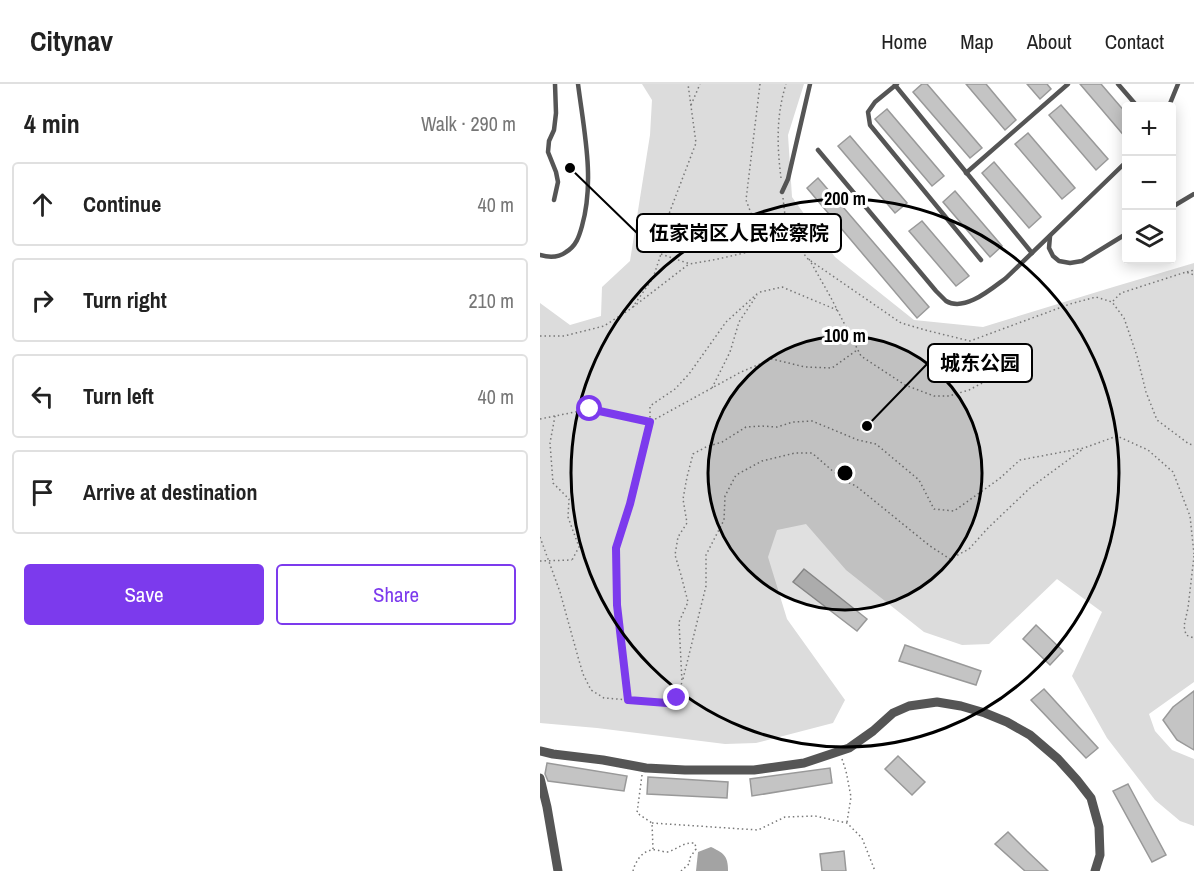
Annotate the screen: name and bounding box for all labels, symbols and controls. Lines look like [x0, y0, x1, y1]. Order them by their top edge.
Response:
text: Citynav [30, 22, 113, 60]
text: Home [881, 27, 927, 56]
text: Map [960, 27, 994, 56]
text: About [1027, 27, 1072, 56]
text: Contact [1105, 27, 1164, 56]
map controls [1122, 102, 1176, 264]
button: + [1122, 102, 1176, 156]
text: 4 min [24, 106, 80, 141]
text: Walk · 290 m [421, 110, 516, 137]
button: − [1122, 156, 1176, 210]
text: 200 m [824, 186, 866, 211]
icon: ahead [26, 188, 59, 221]
text: Continue [83, 189, 161, 219]
text: 40 m [478, 191, 514, 218]
button: layers [1122, 210, 1176, 264]
callout: 伍家岗区人民检察院 [637, 214, 841, 252]
text: 伍家岗区人民检察院 [649, 219, 829, 246]
icon: right [26, 284, 59, 317]
text: Turn right [83, 285, 167, 315]
text: 210 m [468, 287, 514, 314]
text: 100 m [824, 323, 866, 348]
callout: 城东公园 [928, 344, 1032, 382]
text: 城东公园 [940, 349, 1020, 376]
icon: left [26, 380, 59, 413]
text: Turn left [83, 381, 154, 411]
text: 40 m [478, 383, 514, 410]
route start [576, 395, 602, 421]
centre of rings [835, 463, 855, 483]
icon: arrive [26, 476, 59, 509]
text: Arrive at destination [83, 477, 257, 507]
button: Save [24, 564, 264, 625]
button: Share [276, 564, 516, 625]
route end [663, 684, 689, 710]

